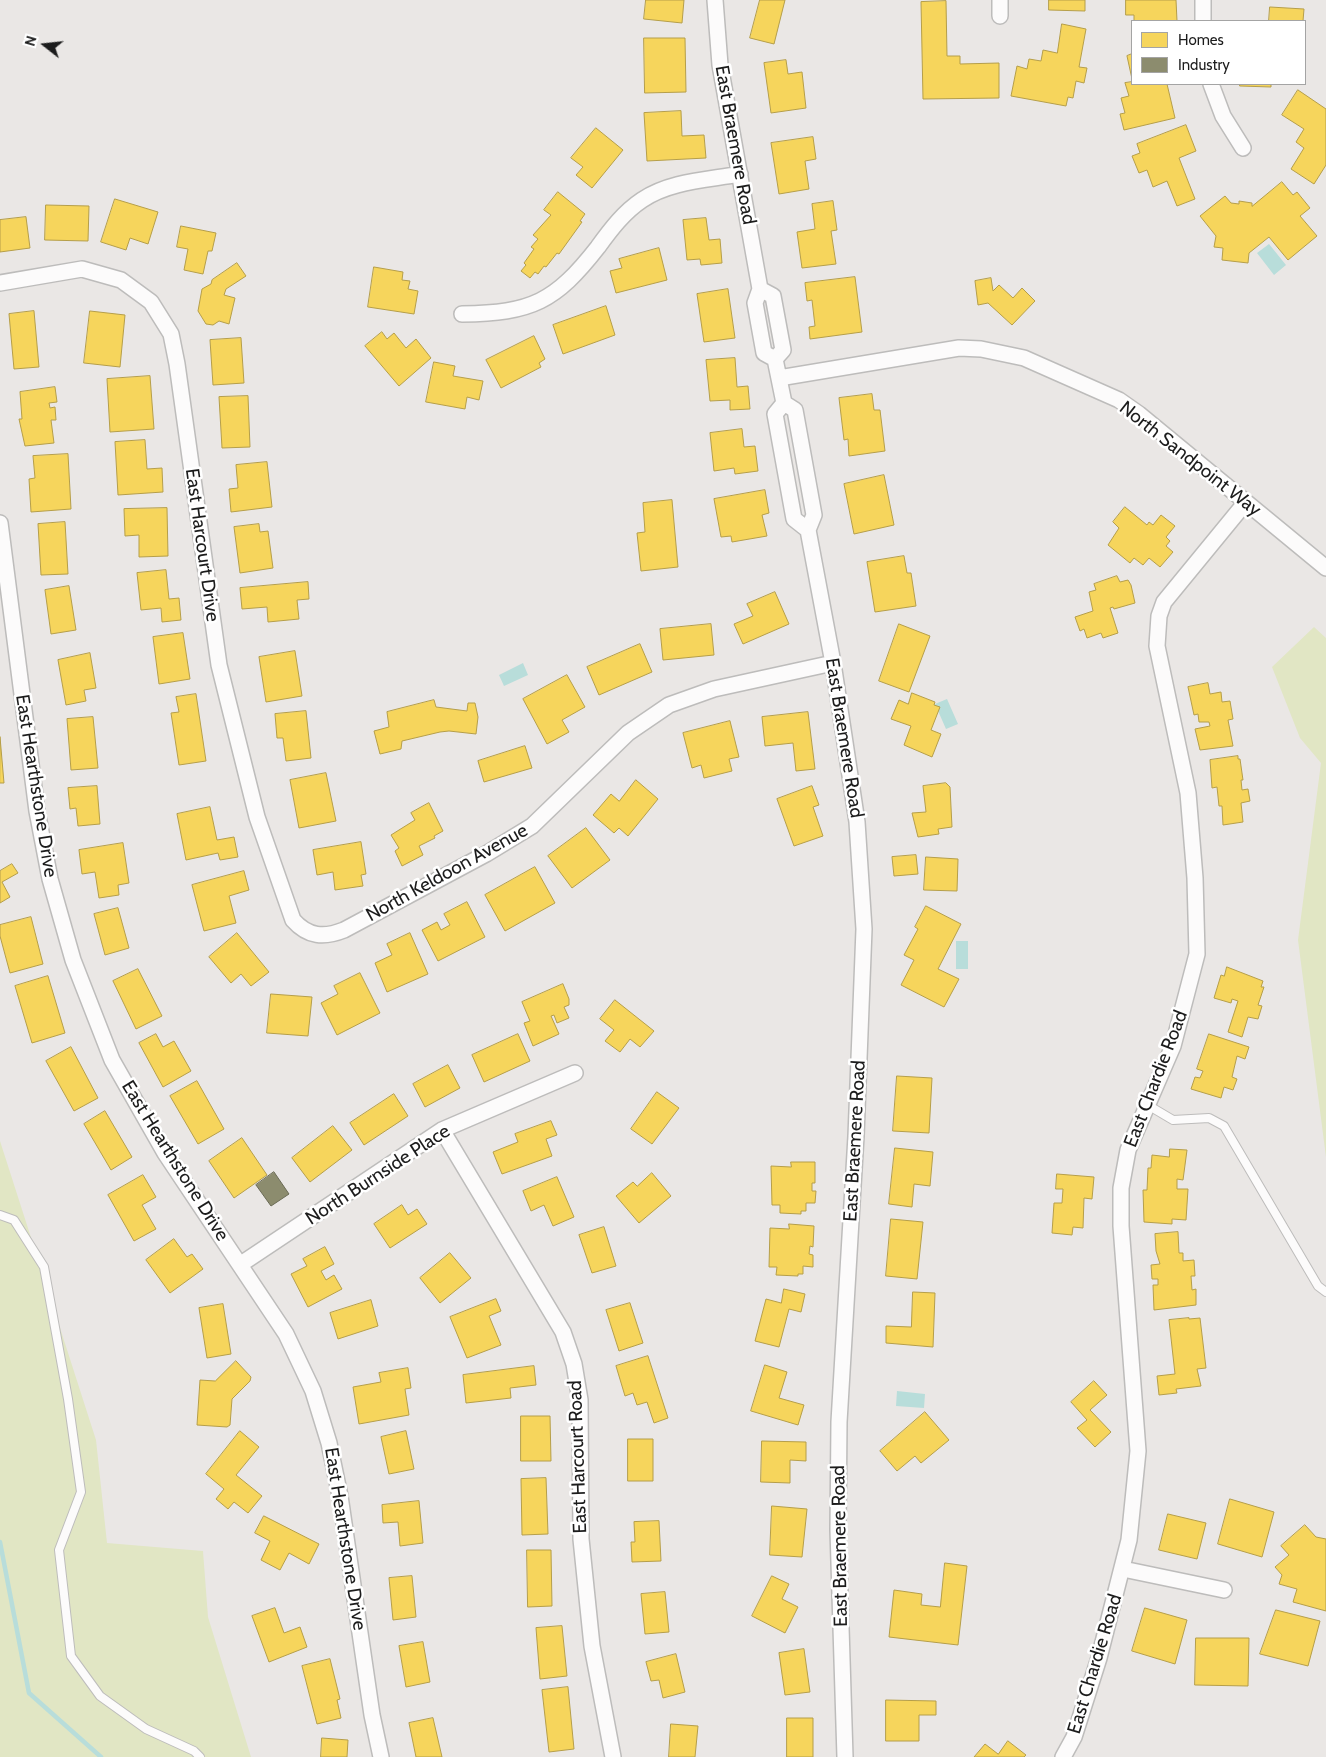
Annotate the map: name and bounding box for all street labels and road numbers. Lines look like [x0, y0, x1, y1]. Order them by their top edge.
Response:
street label: East Braemere Road [710, 63, 760, 227]
street label: North Sandpoint Way [1115, 397, 1265, 521]
street label: East Harcourt Drive [180, 467, 224, 623]
street label: East Braemere Road [820, 656, 868, 820]
street label: East Hearthstone Drive [10, 693, 62, 879]
street label: North Keldoon Avenue [362, 819, 532, 927]
street label: East Chardie Road [1119, 1007, 1193, 1151]
street label: East Braemere Road [839, 1060, 871, 1222]
street label: East Hearthstone Drive [116, 1077, 234, 1245]
street label: North Burnside Place [302, 1120, 454, 1230]
street label: East Harcourt Road [564, 1380, 592, 1534]
street label: East Hearthstone Drive [319, 1446, 371, 1632]
street label: East Braemere Road [827, 1465, 853, 1627]
street label: East Chardie Road [1063, 1591, 1127, 1737]

